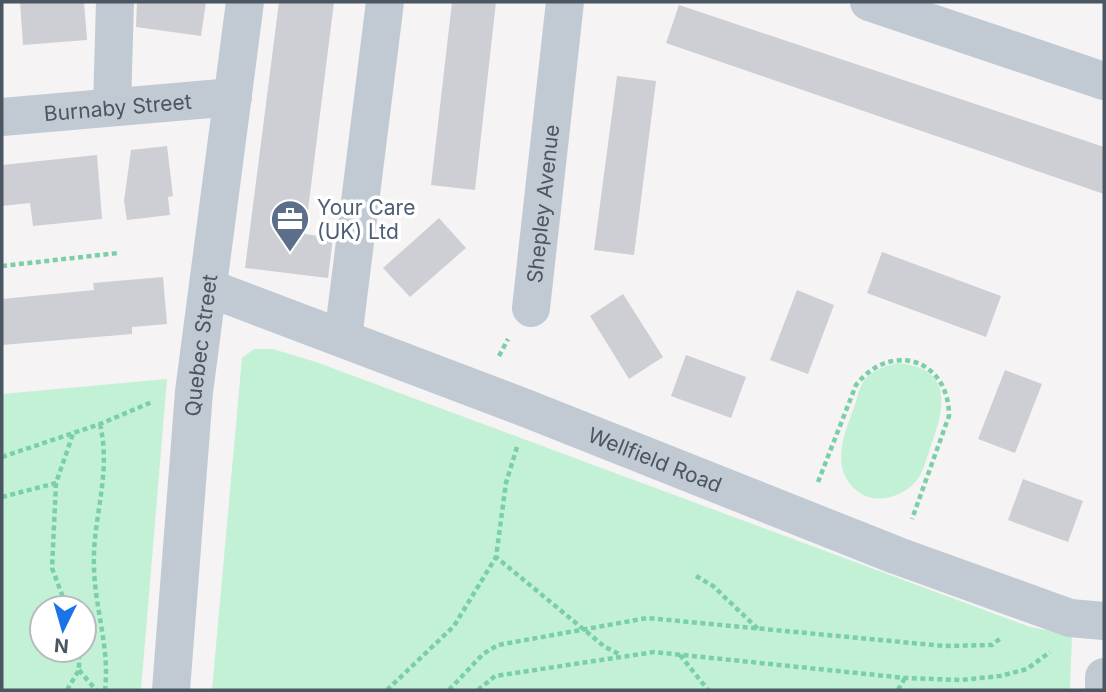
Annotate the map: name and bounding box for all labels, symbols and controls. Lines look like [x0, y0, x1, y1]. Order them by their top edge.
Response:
street label: Burnaby Street [43, 88, 193, 126]
street label: Shepley Avenue [521, 123, 564, 284]
place label: Your Care (UK) Ltd [317, 195, 415, 244]
office icon: Your Care (UK) Ltd [269, 198, 311, 253]
street label: Quebec Street [180, 273, 222, 417]
street label: Wellfield Road [585, 422, 726, 497]
north arrow [28, 594, 98, 664]
text: N [53, 633, 70, 658]

